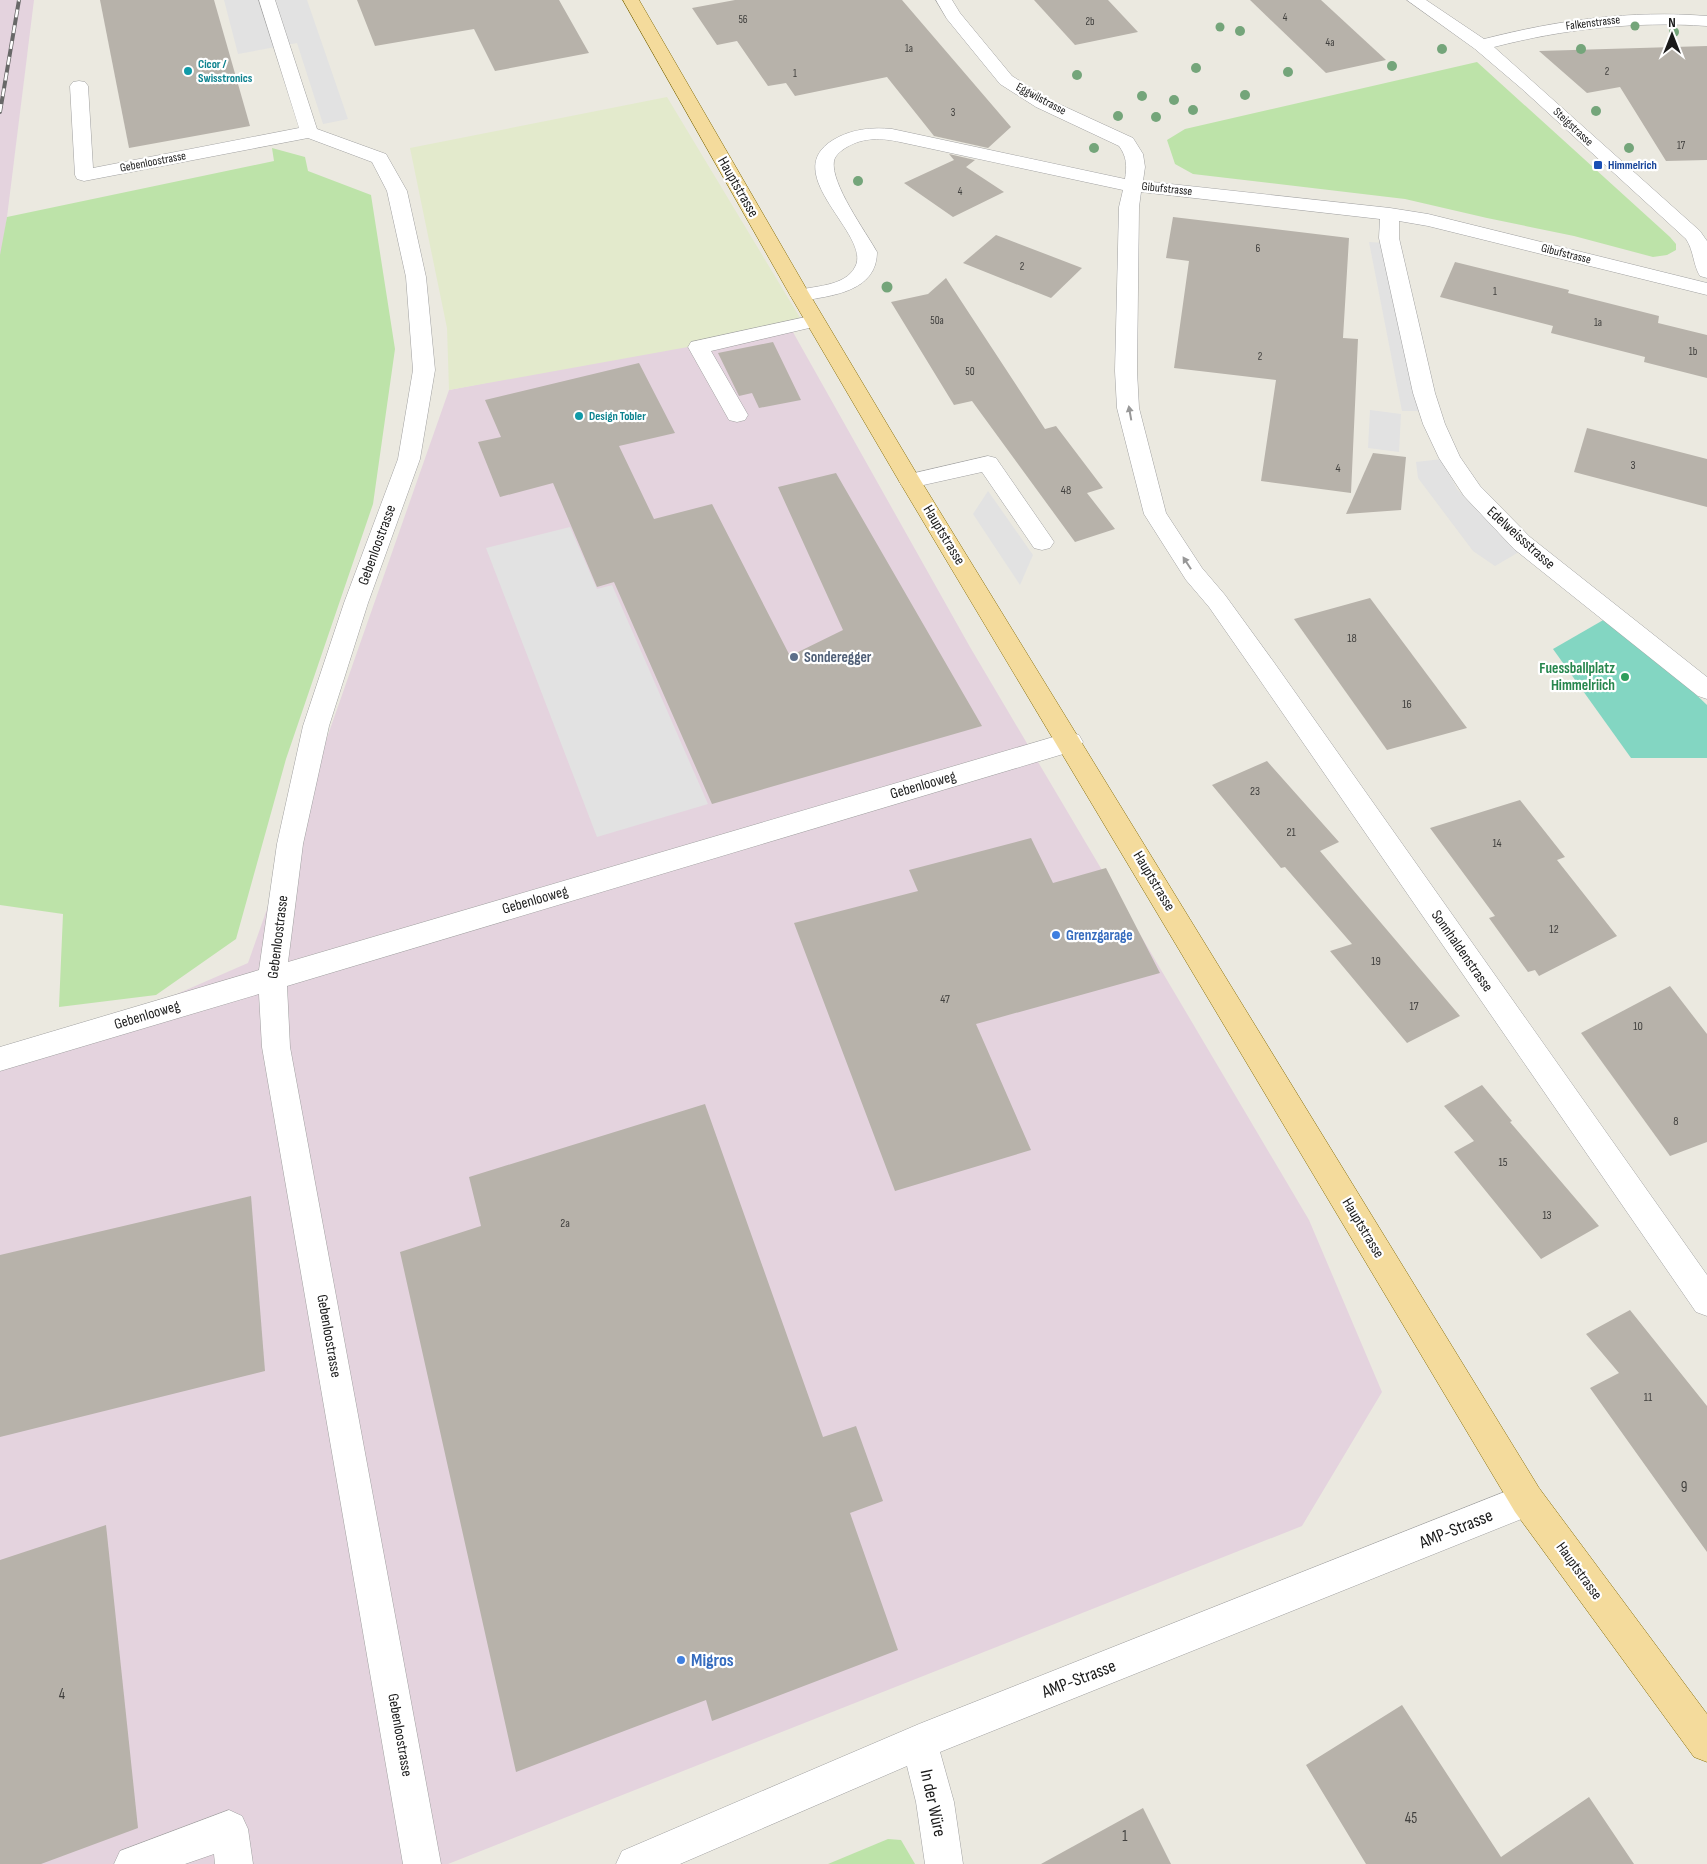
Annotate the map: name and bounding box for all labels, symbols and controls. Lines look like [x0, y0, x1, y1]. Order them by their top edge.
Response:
north arrow [1647, 10, 1697, 60]
house number: 4 [1283, 11, 1288, 24]
street label: Falkenstrasse [1565, 12, 1621, 34]
house number: 56 [738, 13, 748, 26]
text: N [1668, 14, 1676, 31]
house number: 2b [1085, 15, 1095, 28]
house number: 4a [1326, 36, 1334, 49]
house number: 1a [905, 42, 913, 55]
place label: Cicor / Swisstronics [198, 57, 253, 86]
marker: Cicor / Swisstronics [182, 65, 194, 77]
house number: 2 [1605, 65, 1610, 78]
house number: 1 [793, 67, 797, 80]
street label: Eggwilstrasse [1013, 80, 1069, 119]
street label: Steigstrasse [1550, 105, 1596, 150]
house number: 3 [951, 106, 956, 119]
house number: 17 [1677, 139, 1686, 152]
street label: Gebenloostrasse [119, 148, 188, 176]
street label: Hauptstrasse [713, 153, 763, 221]
place label: Himmelrich [1608, 158, 1657, 173]
marker: Himmelrich [1592, 159, 1604, 171]
street label: Gibufstrasse [1141, 179, 1193, 199]
house number: 4 [958, 185, 963, 198]
street label: Gibufstrasse [1540, 241, 1593, 267]
house number: 6 [1256, 242, 1261, 255]
house number: 2 [1020, 260, 1025, 273]
house number: 1 [1493, 285, 1497, 298]
house number: 50a [930, 314, 944, 327]
house number: 1a [1594, 316, 1602, 329]
house number: 1b [1689, 345, 1698, 358]
house number: 2 [1258, 350, 1263, 363]
house number: 50 [965, 365, 975, 378]
one-way arrow [1125, 405, 1133, 421]
place label: Design Tobler [589, 409, 646, 424]
marker: Design Tobler [573, 410, 585, 422]
house number: 3 [1630, 458, 1636, 473]
house number: 4 [1335, 461, 1341, 476]
house number: 48 [1061, 483, 1071, 498]
street label: Hauptstrasse [919, 501, 969, 569]
street label: Gebenloostrasse [354, 502, 400, 588]
street label: Edelweissstrasse [1483, 502, 1559, 574]
one-way arrow [1182, 556, 1192, 570]
house number: 18 [1347, 631, 1357, 646]
place label: Sonderegger [804, 648, 872, 667]
marker: Sonderegger [788, 651, 800, 663]
place label: Fuessballplatz Himmelriich [1539, 659, 1615, 695]
marker: Fuessballplatz Himmelriich [1619, 671, 1631, 683]
house number: 16 [1402, 697, 1412, 712]
street label: Gebenlooweg [888, 767, 958, 803]
house number: 23 [1250, 784, 1260, 799]
house number: 21 [1286, 825, 1296, 840]
house number: 14 [1492, 836, 1502, 851]
street label: Hauptstrasse [1129, 847, 1179, 915]
street label: Gebenlooweg [500, 882, 570, 918]
street label: Gebenloostrasse [263, 894, 293, 980]
street label: Sonnhaldenstrasse [1427, 906, 1497, 996]
house number: 12 [1549, 922, 1559, 937]
place label: Grenzgarage [1066, 926, 1133, 945]
marker: Grenzgarage [1050, 929, 1062, 941]
house number: 19 [1371, 954, 1381, 969]
house number: 47 [940, 992, 950, 1007]
street label: Gebenlooweg [112, 996, 182, 1034]
house number: 17 [1410, 999, 1419, 1014]
house number: 10 [1633, 1019, 1643, 1034]
house number: 8 [1673, 1114, 1679, 1129]
house number: 15 [1498, 1155, 1508, 1170]
street label: Hauptstrasse [1338, 1194, 1388, 1262]
house number: 13 [1542, 1208, 1552, 1223]
house number: 2a [560, 1216, 570, 1231]
street label: Gebenloostrasse [312, 1293, 346, 1379]
house number: 11 [1644, 1390, 1653, 1405]
house number: 9 [1681, 1478, 1687, 1497]
street label: AMP-Strasse [1415, 1505, 1496, 1554]
street label: Hauptstrasse [1552, 1538, 1606, 1604]
place label: Migros [691, 1650, 734, 1671]
marker: Migros [675, 1654, 687, 1666]
street label: AMP-Strasse [1038, 1655, 1119, 1703]
house number: 4 [59, 1685, 65, 1704]
street label: Gebenloostrasse [383, 1692, 417, 1778]
street label: In der Würe [916, 1767, 950, 1839]
house number: 45 [1405, 1809, 1417, 1828]
house number: 1 [1122, 1827, 1128, 1846]

